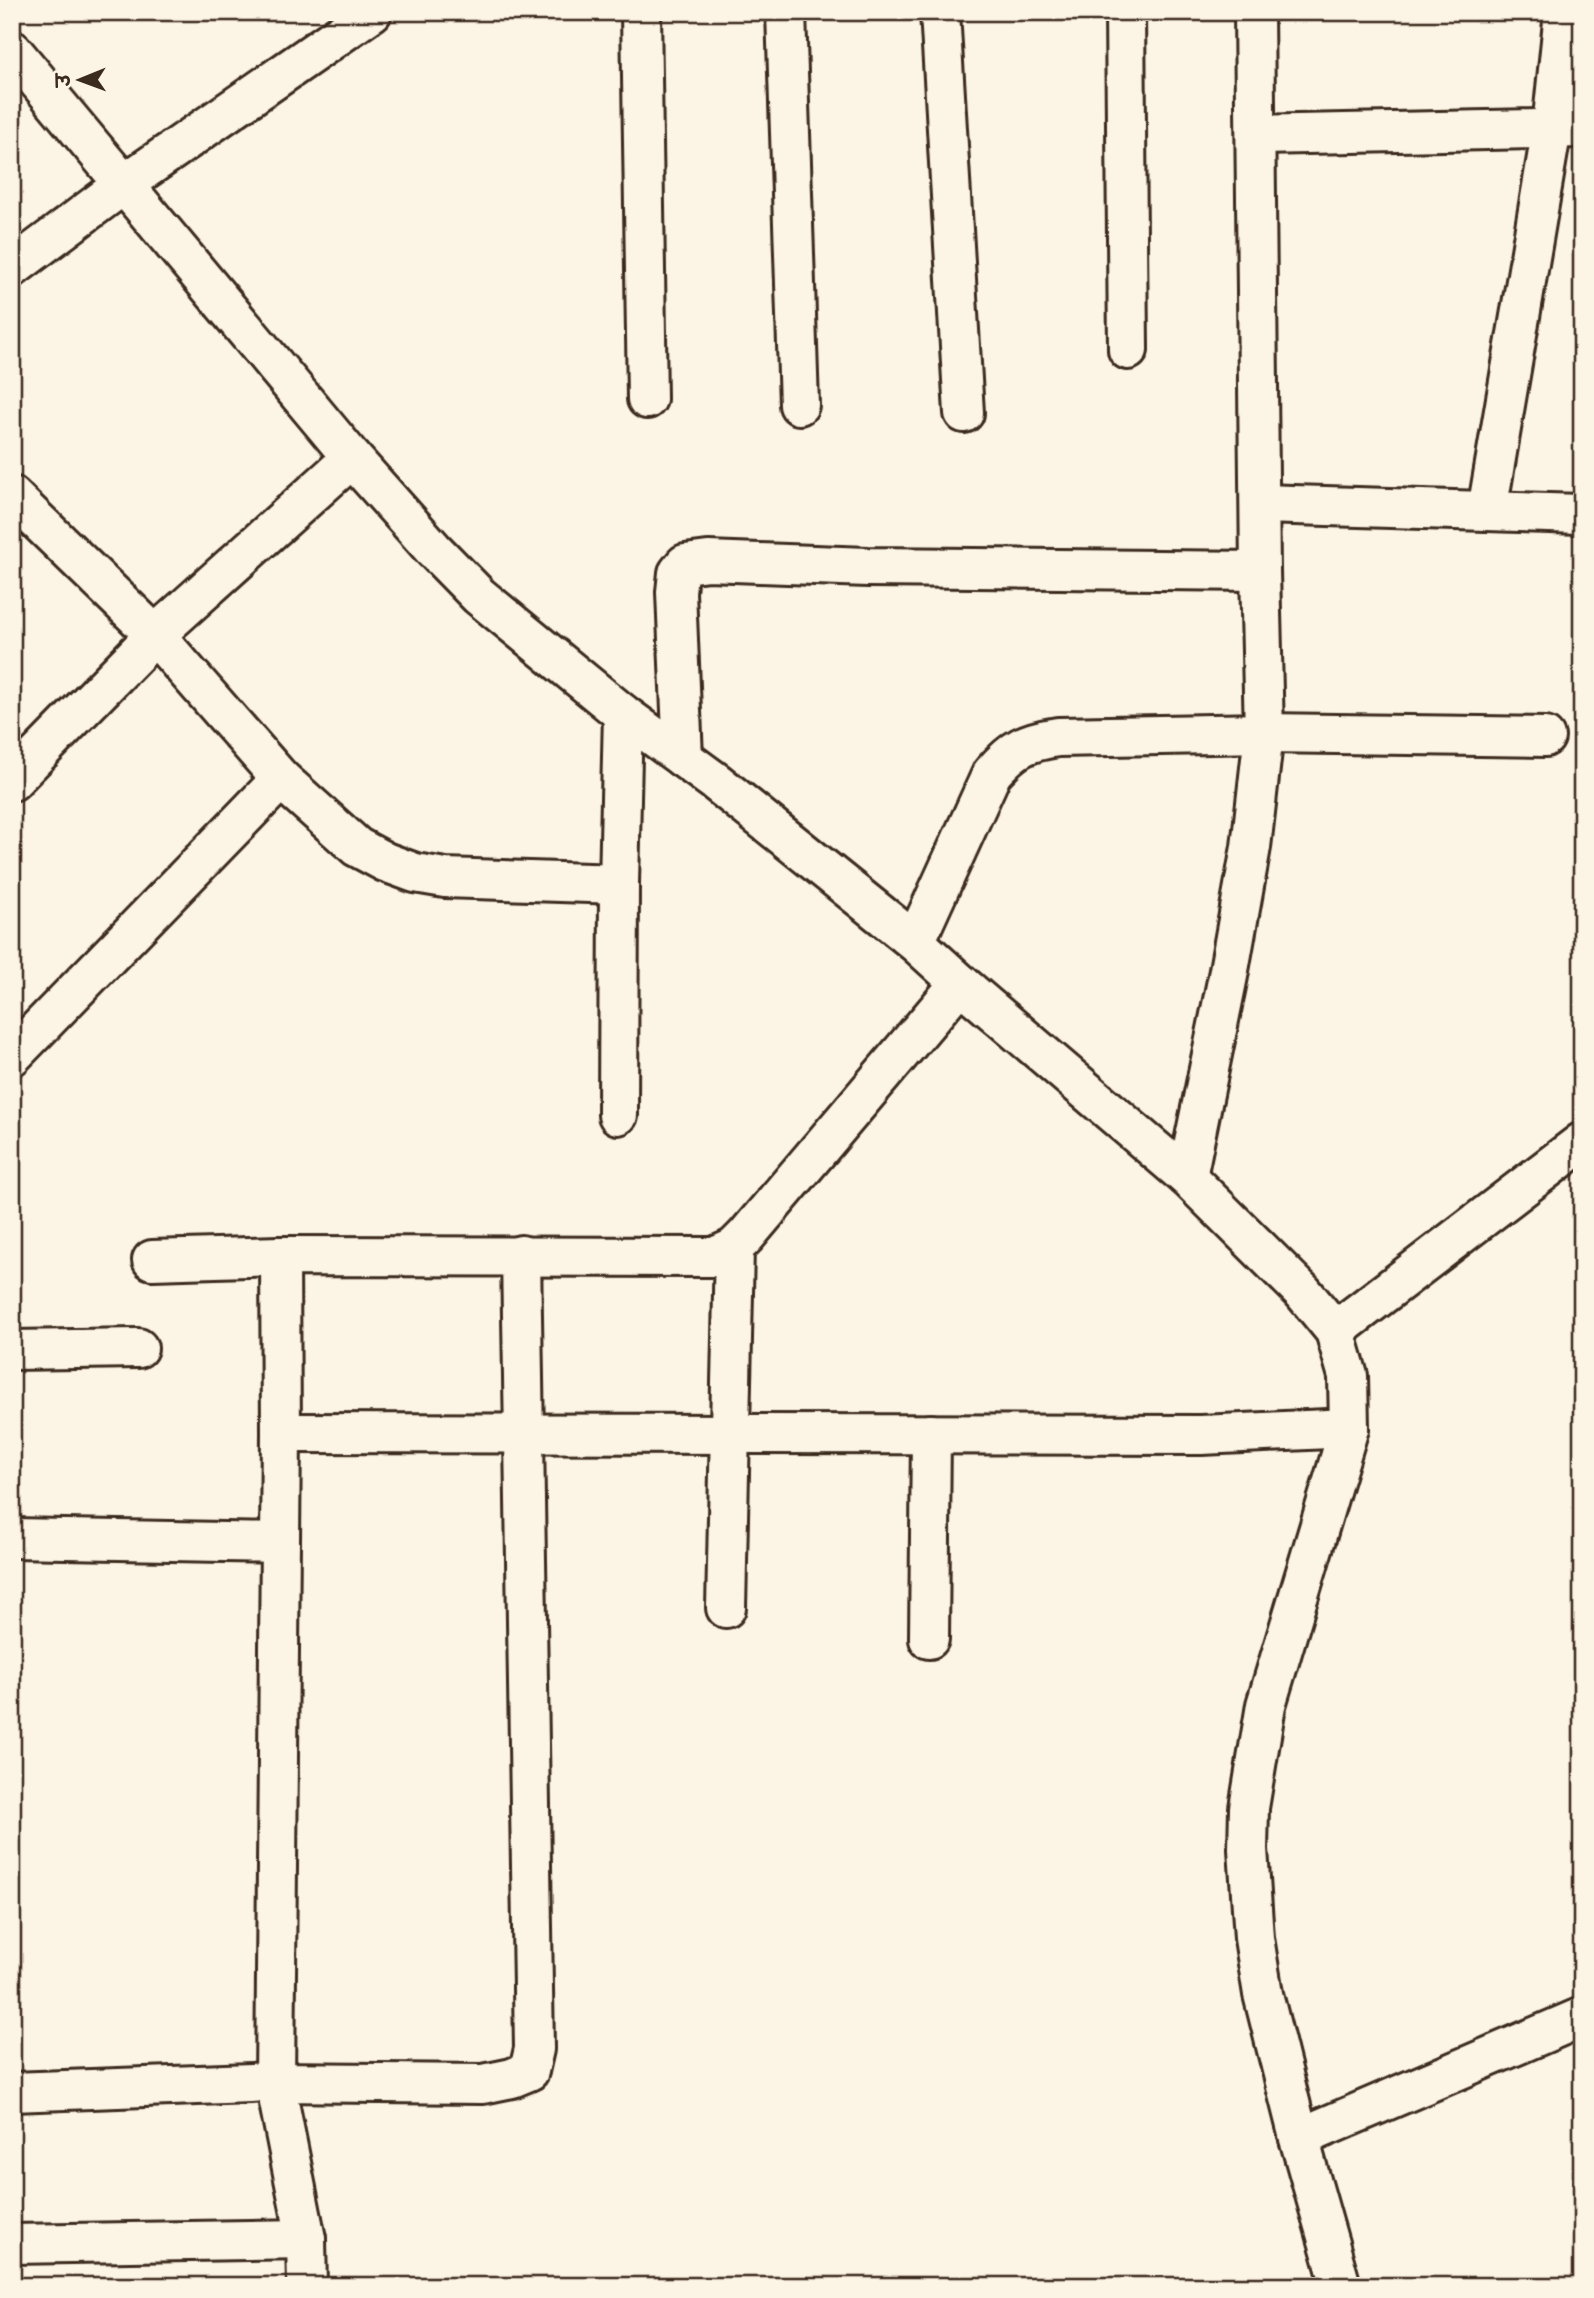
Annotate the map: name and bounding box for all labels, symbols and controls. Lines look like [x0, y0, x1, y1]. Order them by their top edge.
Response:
north arrow [46, 46, 116, 116]
text: उ [50, 71, 75, 89]

